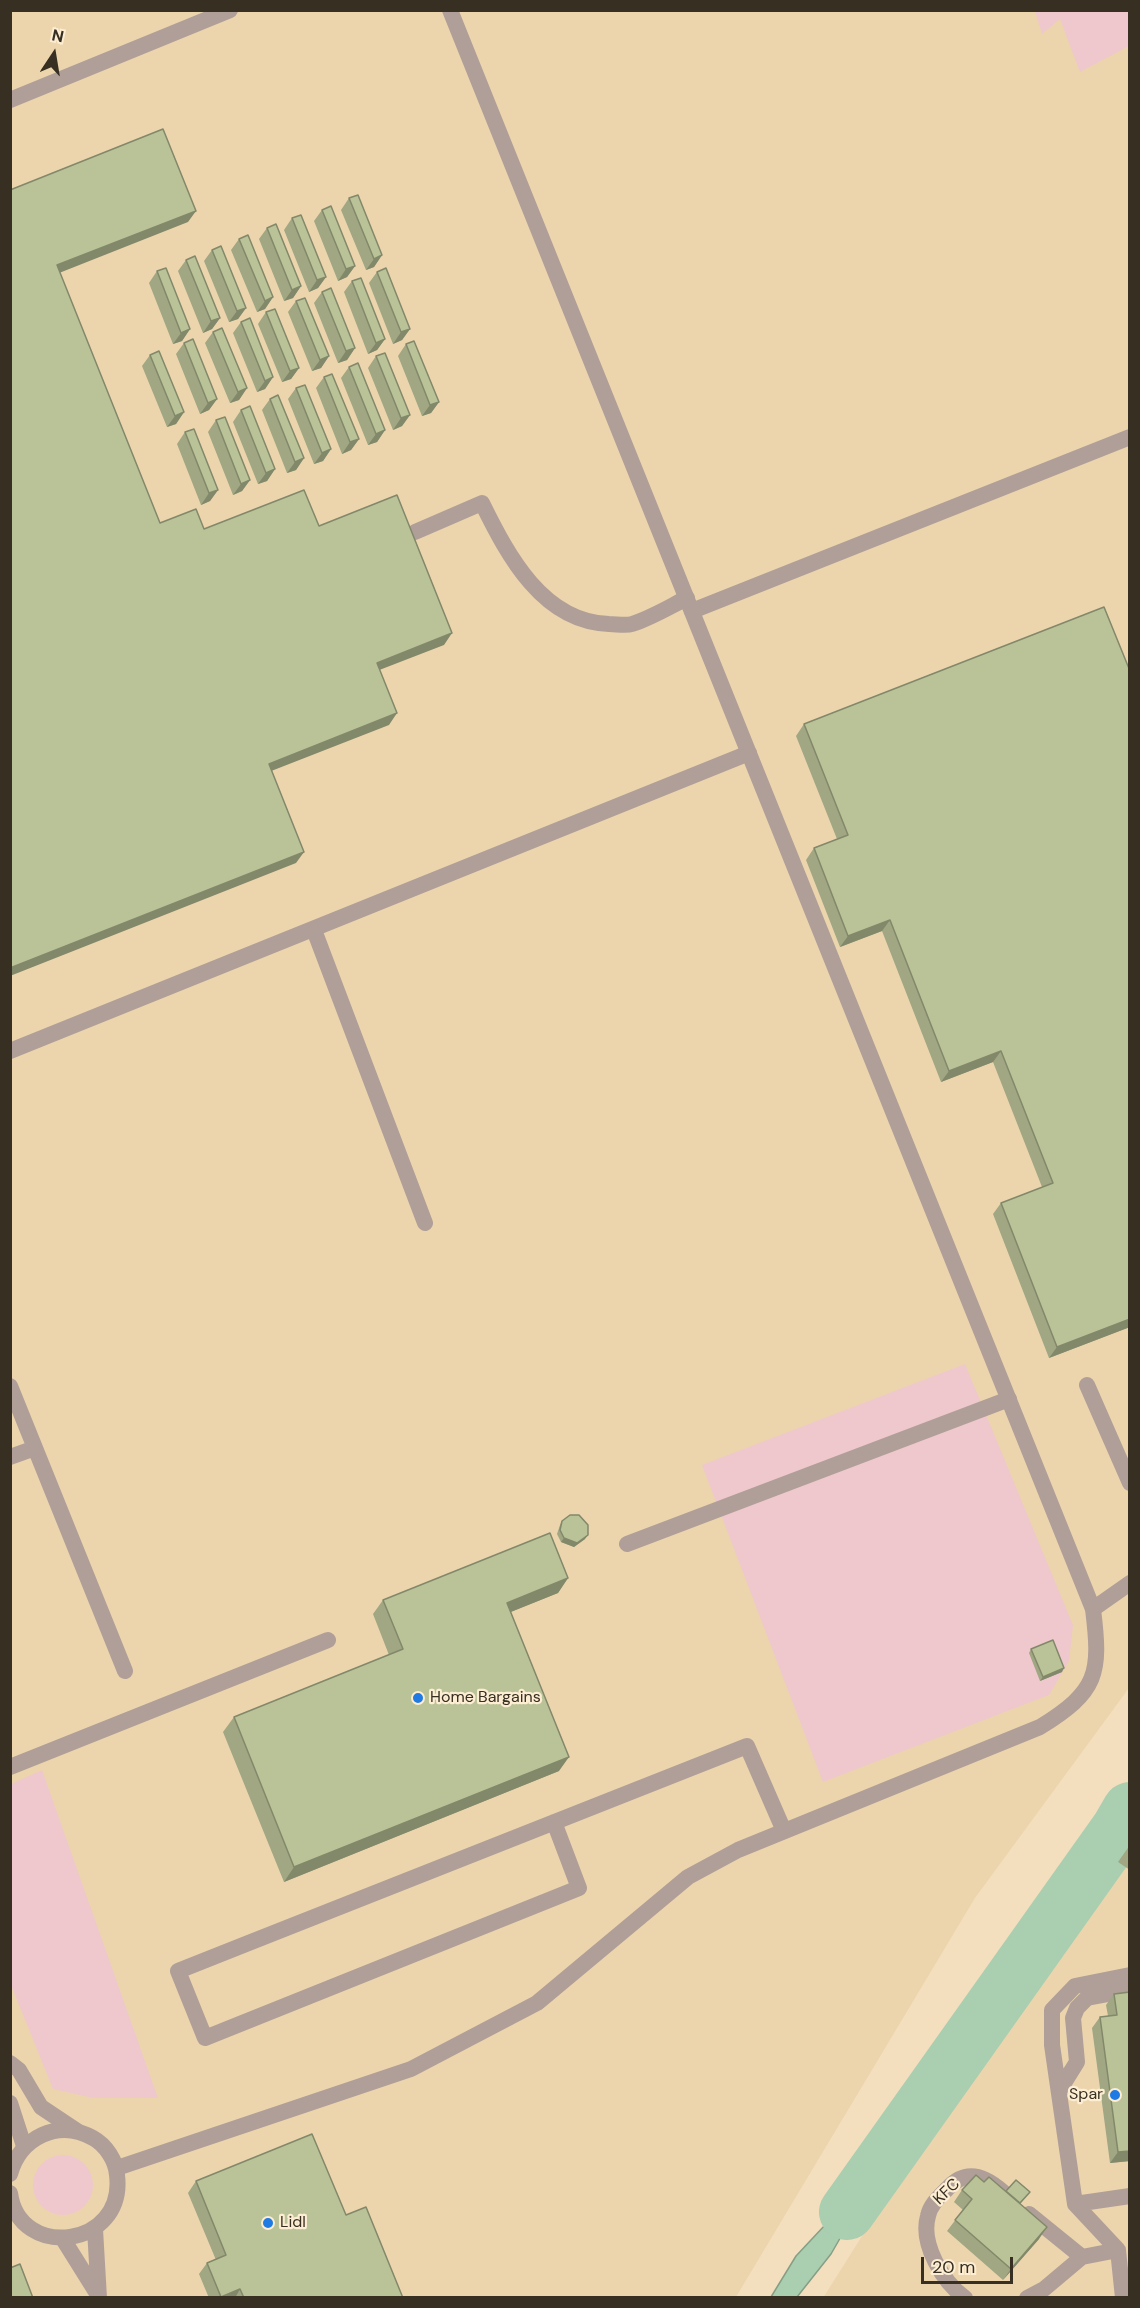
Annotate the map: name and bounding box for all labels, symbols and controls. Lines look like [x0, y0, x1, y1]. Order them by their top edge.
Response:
north arrow [24, 24, 84, 84]
text: N [50, 24, 66, 47]
place label: Home Bargains [430, 1688, 541, 1708]
marker: Home Bargains [411, 1691, 425, 1705]
place label: Spar [1069, 2085, 1103, 2105]
marker: Spar [1108, 2088, 1122, 2102]
street label: KFC [930, 2175, 964, 2209]
place label: Lidl [280, 2213, 306, 2233]
marker: Lidl [261, 2216, 275, 2230]
scale bar [924, 2245, 1016, 2283]
text: 20 m [932, 2255, 975, 2279]

